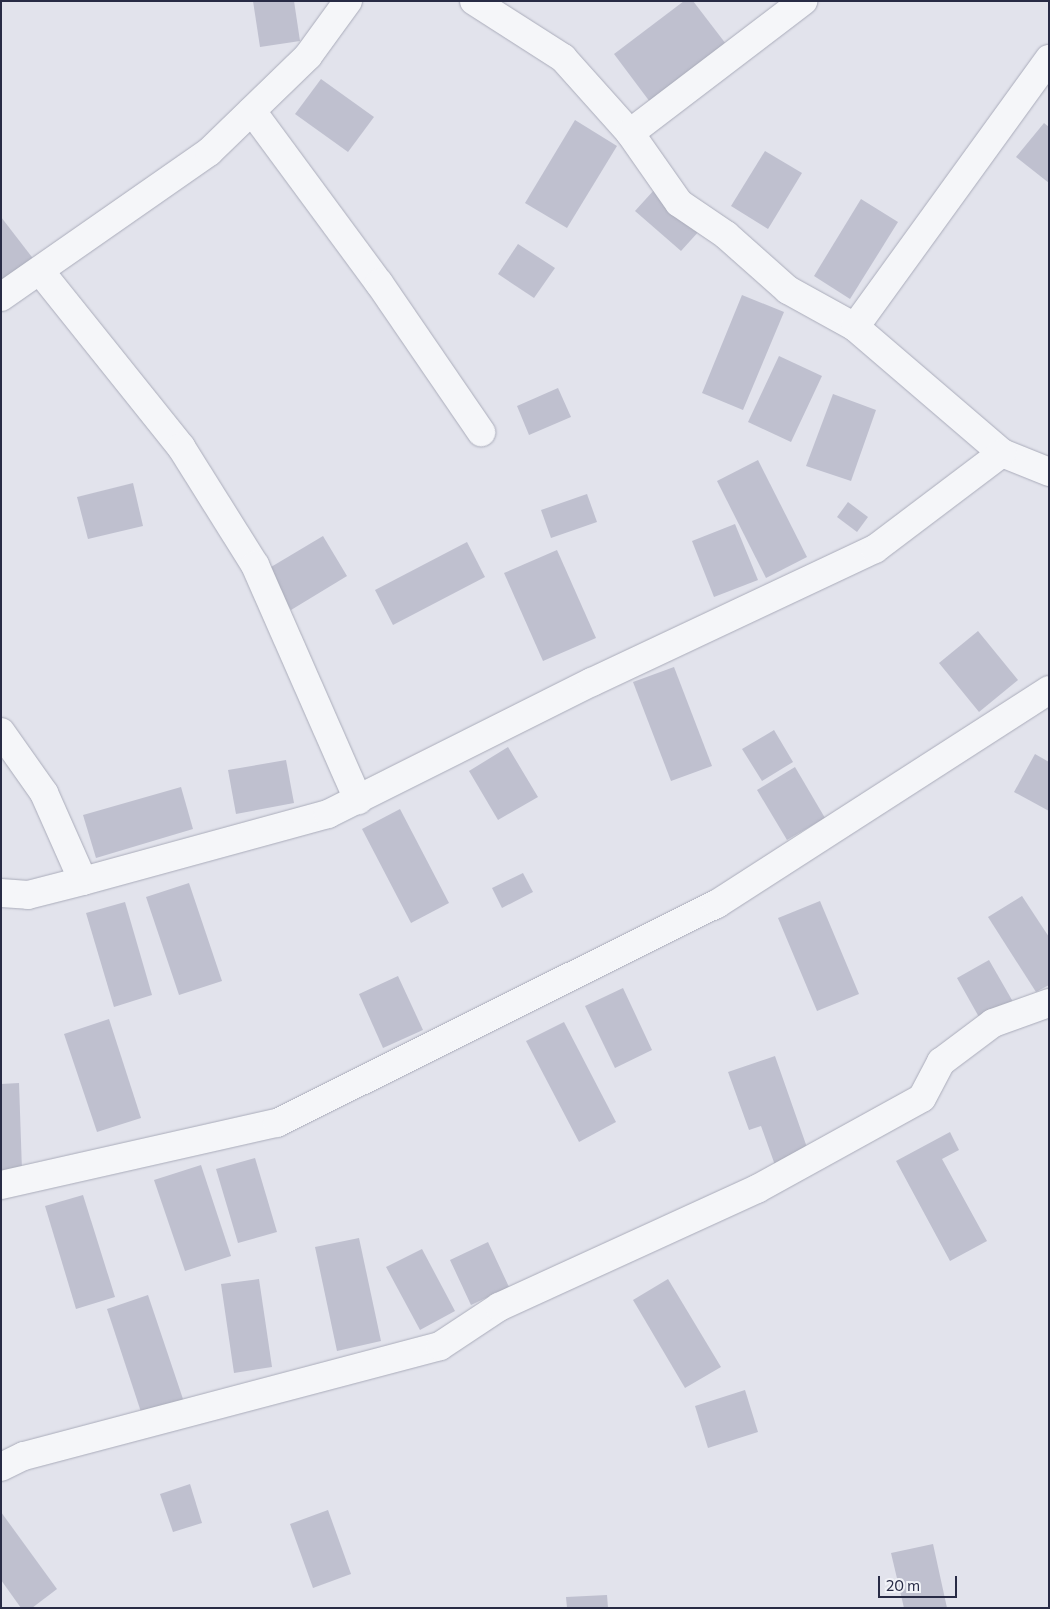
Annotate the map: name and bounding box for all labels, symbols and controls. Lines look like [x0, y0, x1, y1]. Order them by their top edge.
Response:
scale bar [880, 1566, 959, 1598]
text: 20 m [886, 1576, 920, 1594]

